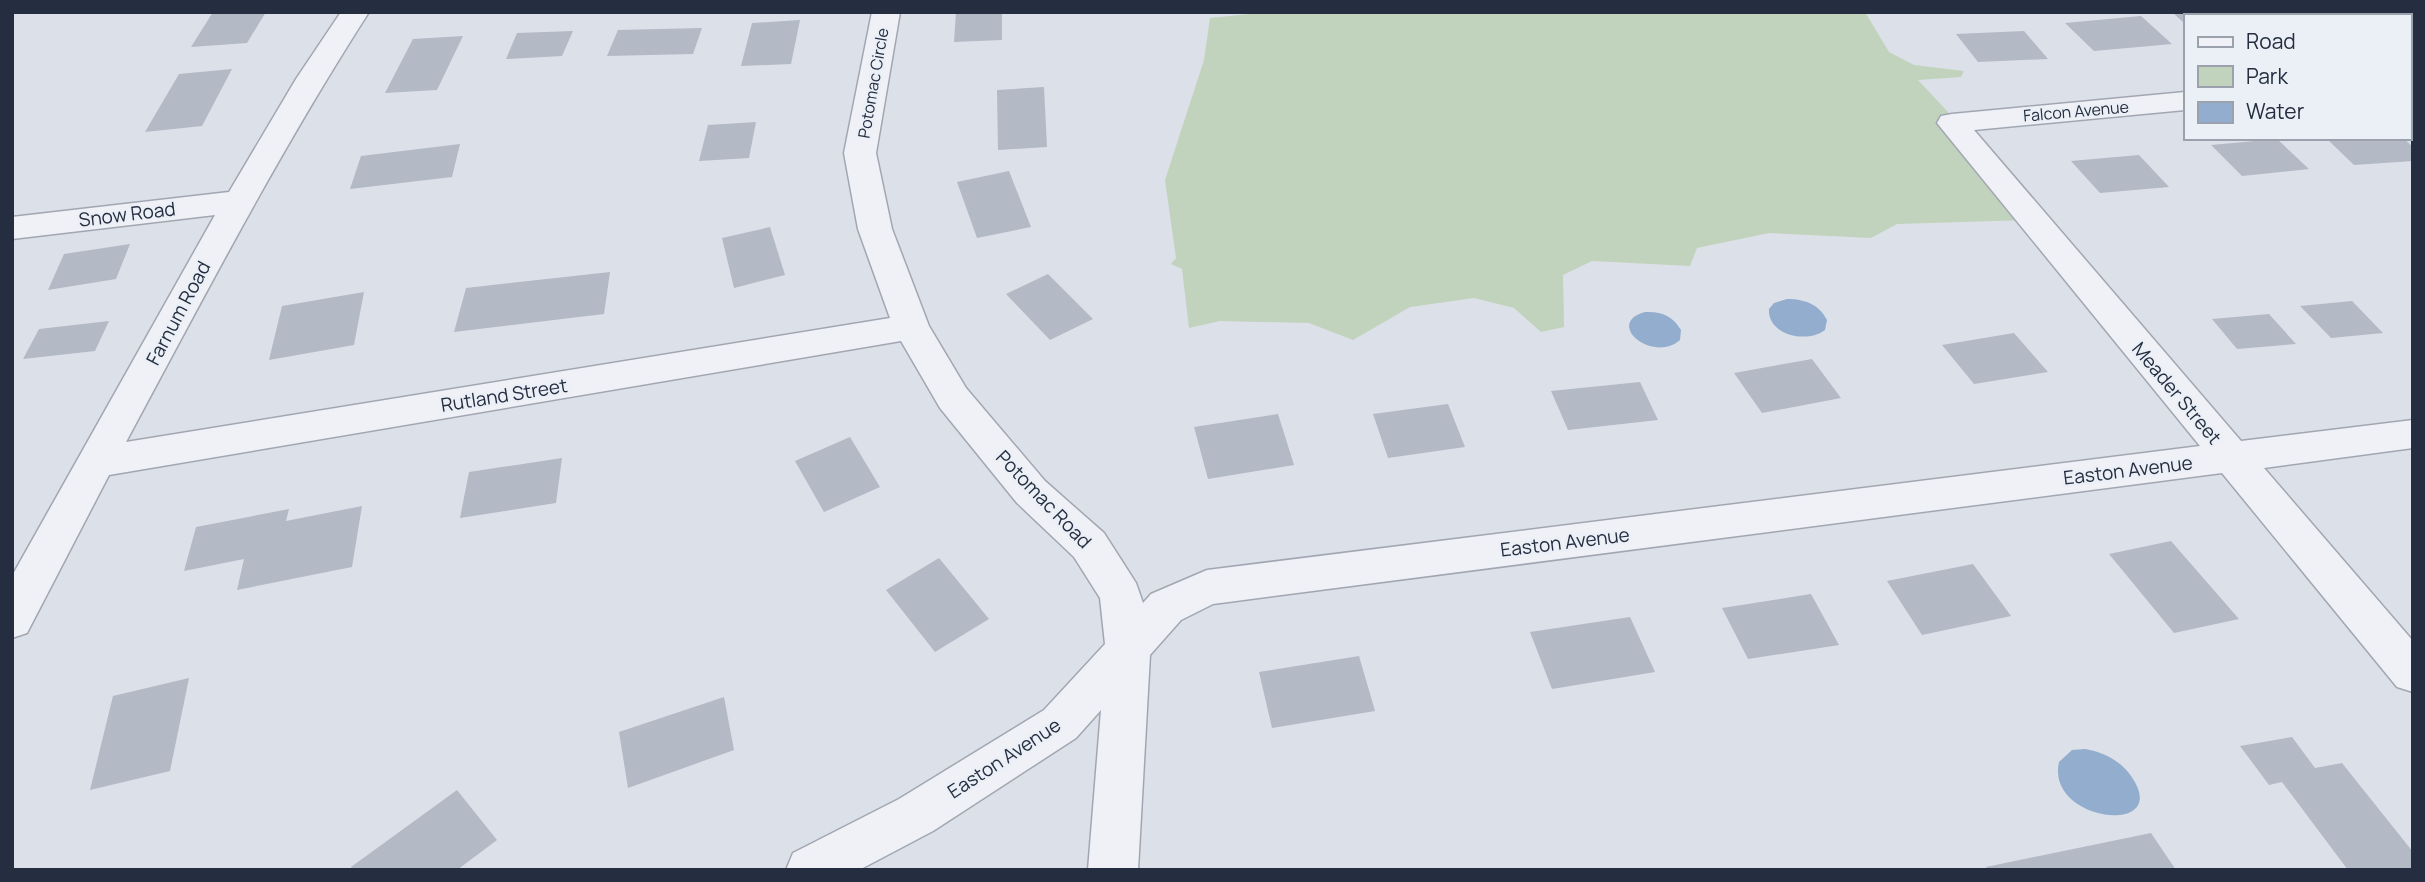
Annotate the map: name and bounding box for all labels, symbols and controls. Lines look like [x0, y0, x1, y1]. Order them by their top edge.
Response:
legend [2184, 14, 2411, 140]
street label: Potomac Circle [852, 26, 894, 140]
text: Road [2246, 27, 2296, 55]
text: Park [2246, 62, 2288, 90]
street label: Falcon Avenue [2022, 95, 2130, 127]
text: Water [2246, 97, 2305, 125]
street label: Snow Road [77, 195, 177, 233]
street label: Farnum Road [140, 257, 216, 369]
street label: Meader Street [2126, 336, 2228, 450]
street label: Rutland Street [439, 372, 569, 418]
street label: Potomac Road [990, 444, 1098, 554]
street label: Easton Avenue [2062, 449, 2194, 491]
street label: Easton Avenue [1499, 521, 1631, 563]
street label: Easton Avenue [942, 712, 1066, 804]

